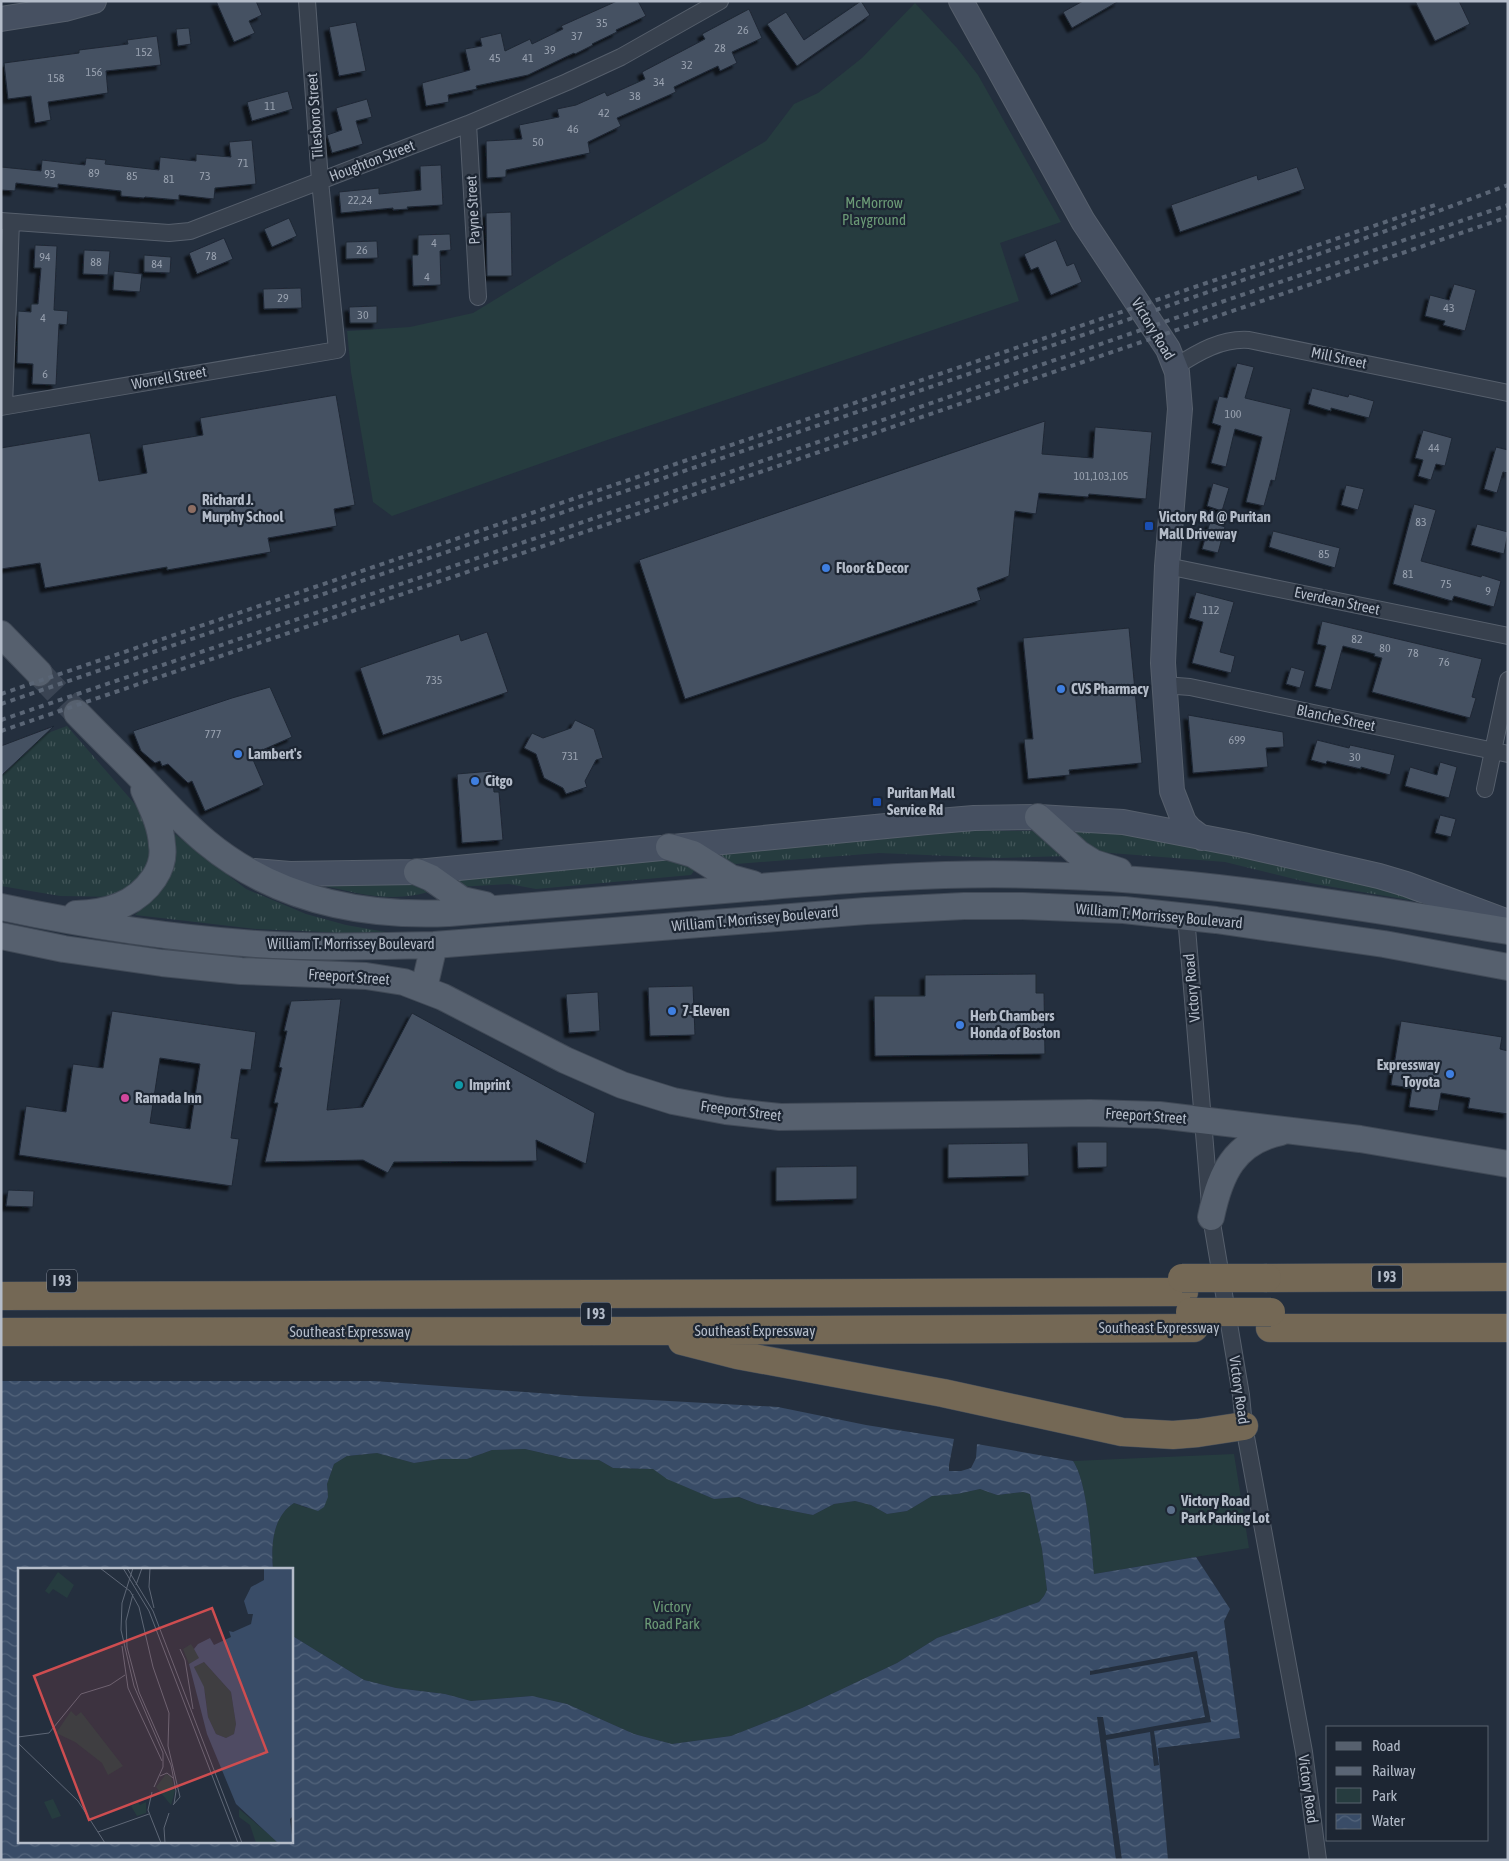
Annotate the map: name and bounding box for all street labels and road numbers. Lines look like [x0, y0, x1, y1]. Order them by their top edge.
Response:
street label: Tilesboro Street [303, 72, 326, 160]
street label: Houghton Street [327, 136, 417, 185]
street label: Payne Street [462, 175, 483, 245]
street label: Victory Road [1128, 295, 1178, 363]
street label: Mill Street [1310, 343, 1368, 372]
street label: Worrell Street [130, 363, 208, 392]
street label: Everdean Street [1293, 583, 1381, 618]
street label: Blanche Street [1295, 701, 1377, 734]
street label: William T. Morrissey Boulevard [1075, 900, 1243, 931]
street label: William T. Morrissey Boulevard [671, 903, 839, 934]
street label: William T. Morrissey Boulevard [267, 935, 435, 952]
street label: Victory Road [1180, 953, 1203, 1023]
street label: Freeport Street [308, 965, 390, 988]
street label: Freeport Street [700, 1097, 783, 1124]
street label: Freeport Street [1105, 1104, 1187, 1127]
road number: I 93 [1372, 1266, 1402, 1288]
road number: I 93 [47, 1270, 77, 1292]
road number: I 93 [581, 1302, 611, 1326]
street label: Southeast Expressway [1099, 1319, 1220, 1336]
street label: Southeast Expressway [695, 1322, 816, 1339]
street label: Southeast Expressway [290, 1323, 411, 1340]
street label: Victory Road [1226, 1355, 1253, 1425]
street label: Victory Road [1295, 1754, 1322, 1824]

